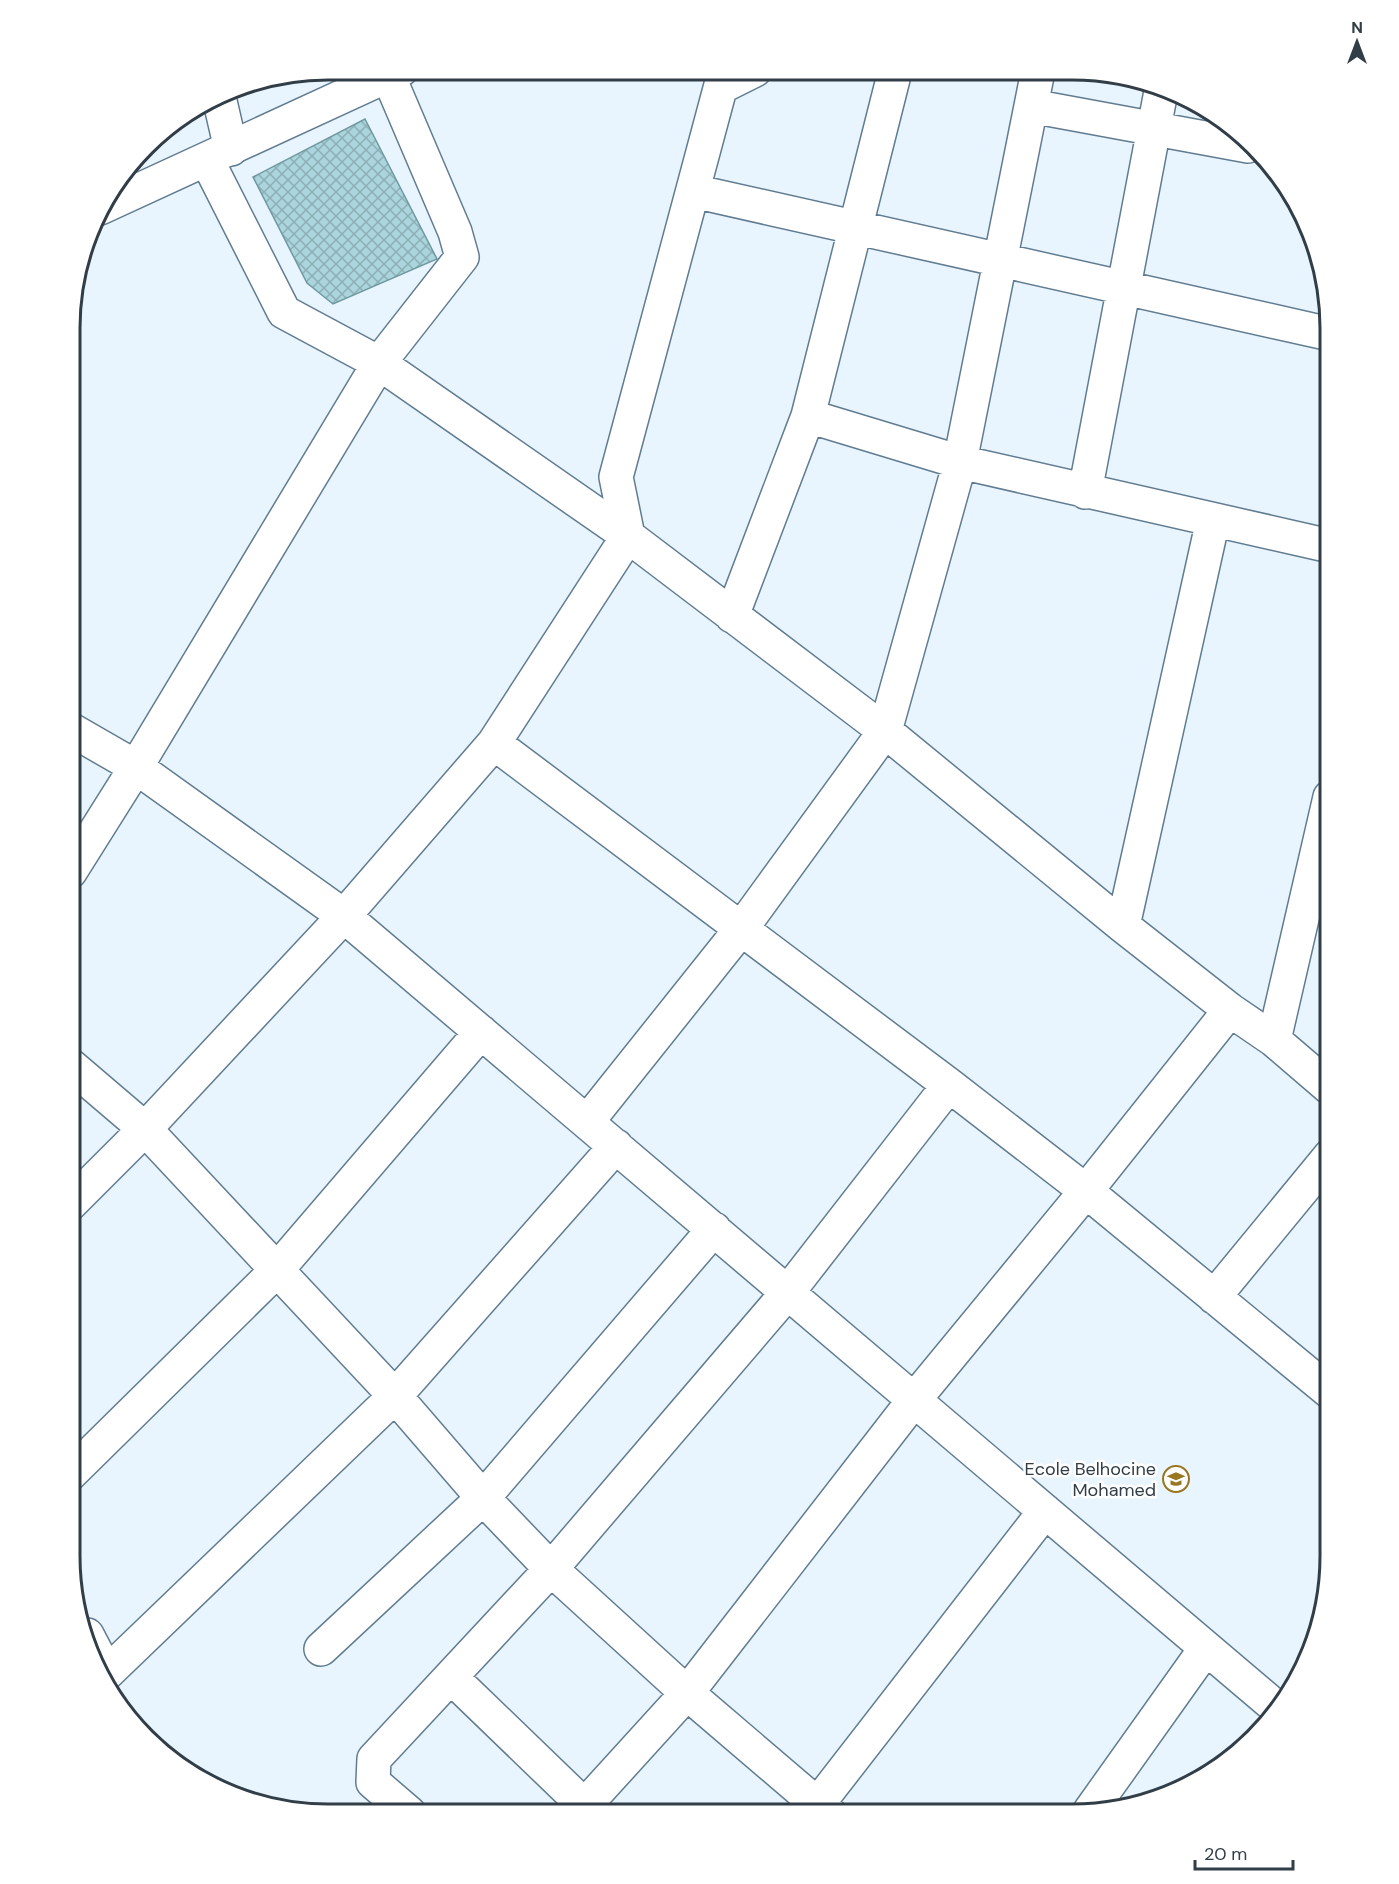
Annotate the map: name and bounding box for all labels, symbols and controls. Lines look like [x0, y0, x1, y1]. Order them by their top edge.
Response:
north arrow [1327, 12, 1387, 72]
text: N [1351, 17, 1363, 38]
place label: Ecole Belhocine Mohamed [1025, 1457, 1156, 1502]
school or university icon: Ecole Belhocine Mohamed [1161, 1464, 1191, 1494]
scale bar [1195, 1833, 1292, 1871]
text: 20 m [1204, 1842, 1247, 1866]

